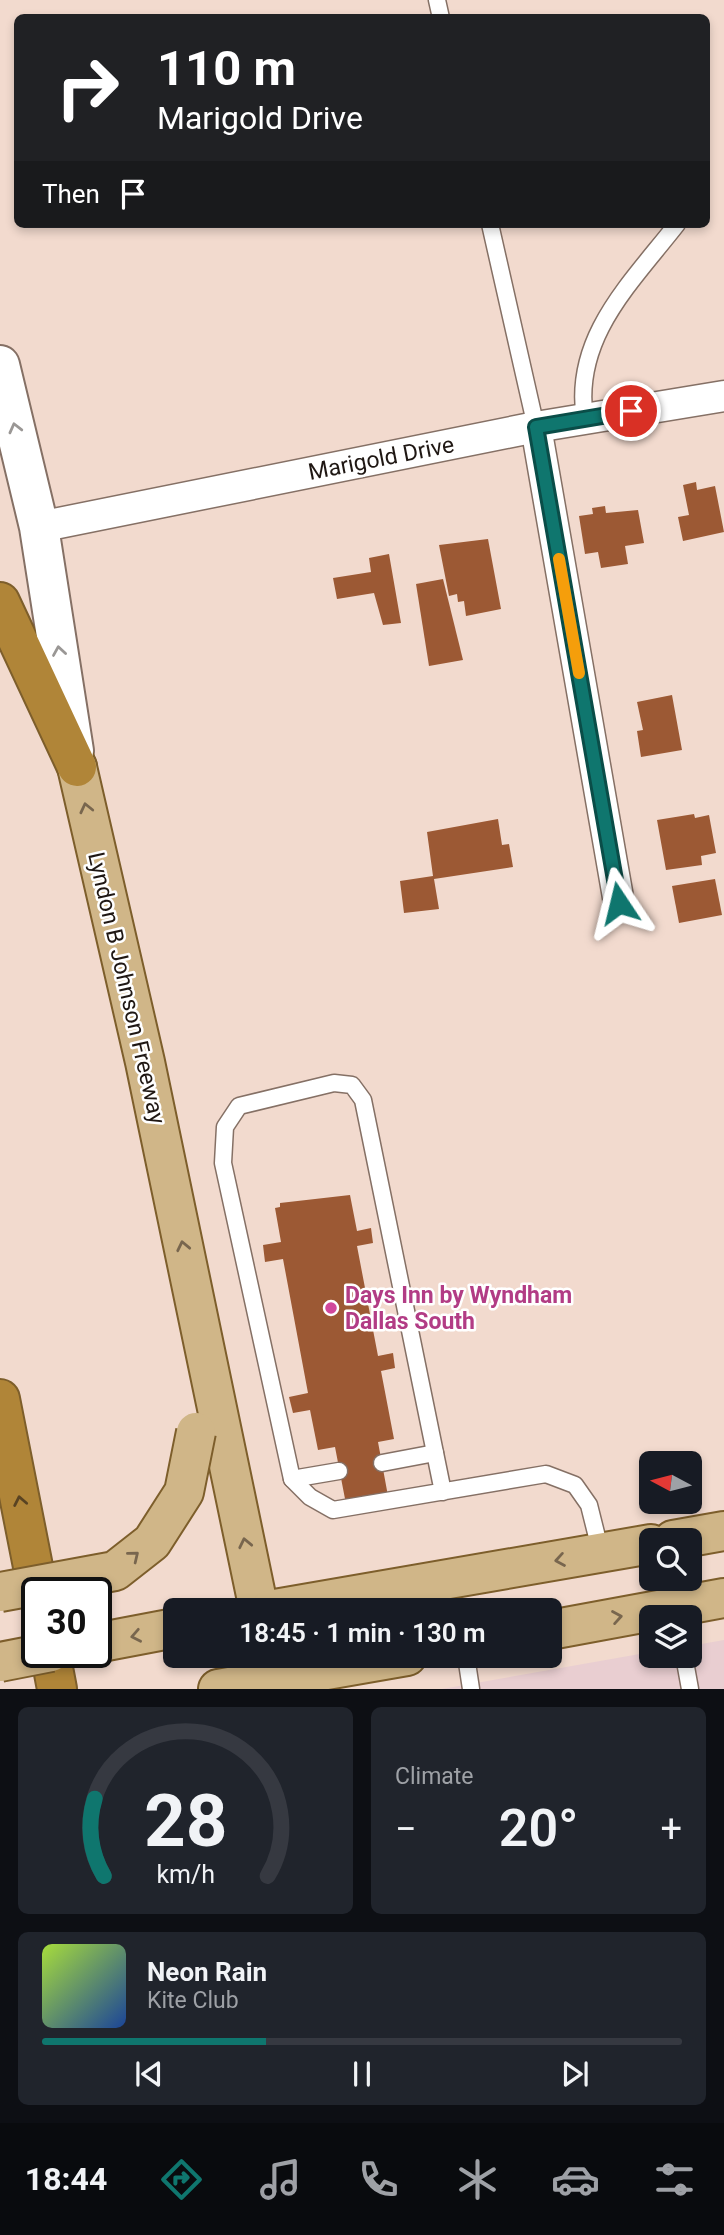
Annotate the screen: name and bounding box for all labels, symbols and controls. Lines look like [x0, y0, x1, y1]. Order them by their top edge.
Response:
text: 110 m [157, 40, 296, 97]
icon: right [42, 42, 133, 133]
text: Marigold Drive [157, 99, 363, 137]
icon: arrive [114, 175, 152, 213]
text: Then [42, 179, 100, 209]
pin [601, 381, 661, 441]
icon: arrive [612, 392, 650, 430]
one-way arrow [9, 422, 23, 434]
street label: Marigold Drive [306, 431, 456, 486]
one-way arrow [52, 645, 67, 657]
one-way arrow [80, 802, 95, 814]
street label: Lyndon B Johnson Freeway [82, 849, 171, 1127]
position arrow [582, 866, 656, 940]
one-way arrow [176, 1240, 191, 1252]
place label: Days Inn by Wyndham Dallas South [345, 1282, 572, 1335]
marker: Days Inn by Wyndham Dallas South [323, 1300, 339, 1316]
north arrow [639, 1451, 702, 1514]
map controls [639, 1451, 702, 1668]
one-way arrow [13, 1495, 28, 1507]
button: search [639, 1528, 702, 1591]
one-way arrow [239, 1537, 254, 1549]
one-way arrow [126, 1552, 139, 1564]
one-way arrow [554, 1552, 566, 1567]
speed limit sign: 30 [21, 1577, 112, 1668]
button: layers [639, 1605, 702, 1668]
one-way arrow [611, 1611, 623, 1626]
text: 18:45 · 1 min · 130 m [239, 1618, 486, 1648]
one-way arrow [130, 1627, 142, 1642]
text: Climate [395, 1763, 474, 1790]
text: 28 [144, 1779, 227, 1865]
text: 20° [499, 1798, 578, 1859]
text: − [395, 1807, 417, 1851]
text: + [660, 1807, 682, 1851]
text: km/h [156, 1860, 215, 1889]
text: Neon Rain [147, 1957, 267, 1987]
text: Kite Club [147, 1987, 239, 2014]
icon: previous [130, 2055, 168, 2093]
icon: pause [343, 2055, 381, 2093]
icon: next [556, 2055, 594, 2093]
icon: directions [157, 2155, 206, 2204]
icon: music [256, 2155, 305, 2204]
icon: phone [354, 2155, 403, 2204]
icon: climate [453, 2155, 502, 2204]
icon: car [551, 2155, 600, 2204]
icon: filters [650, 2155, 699, 2204]
text: 18:44 [25, 2160, 107, 2198]

